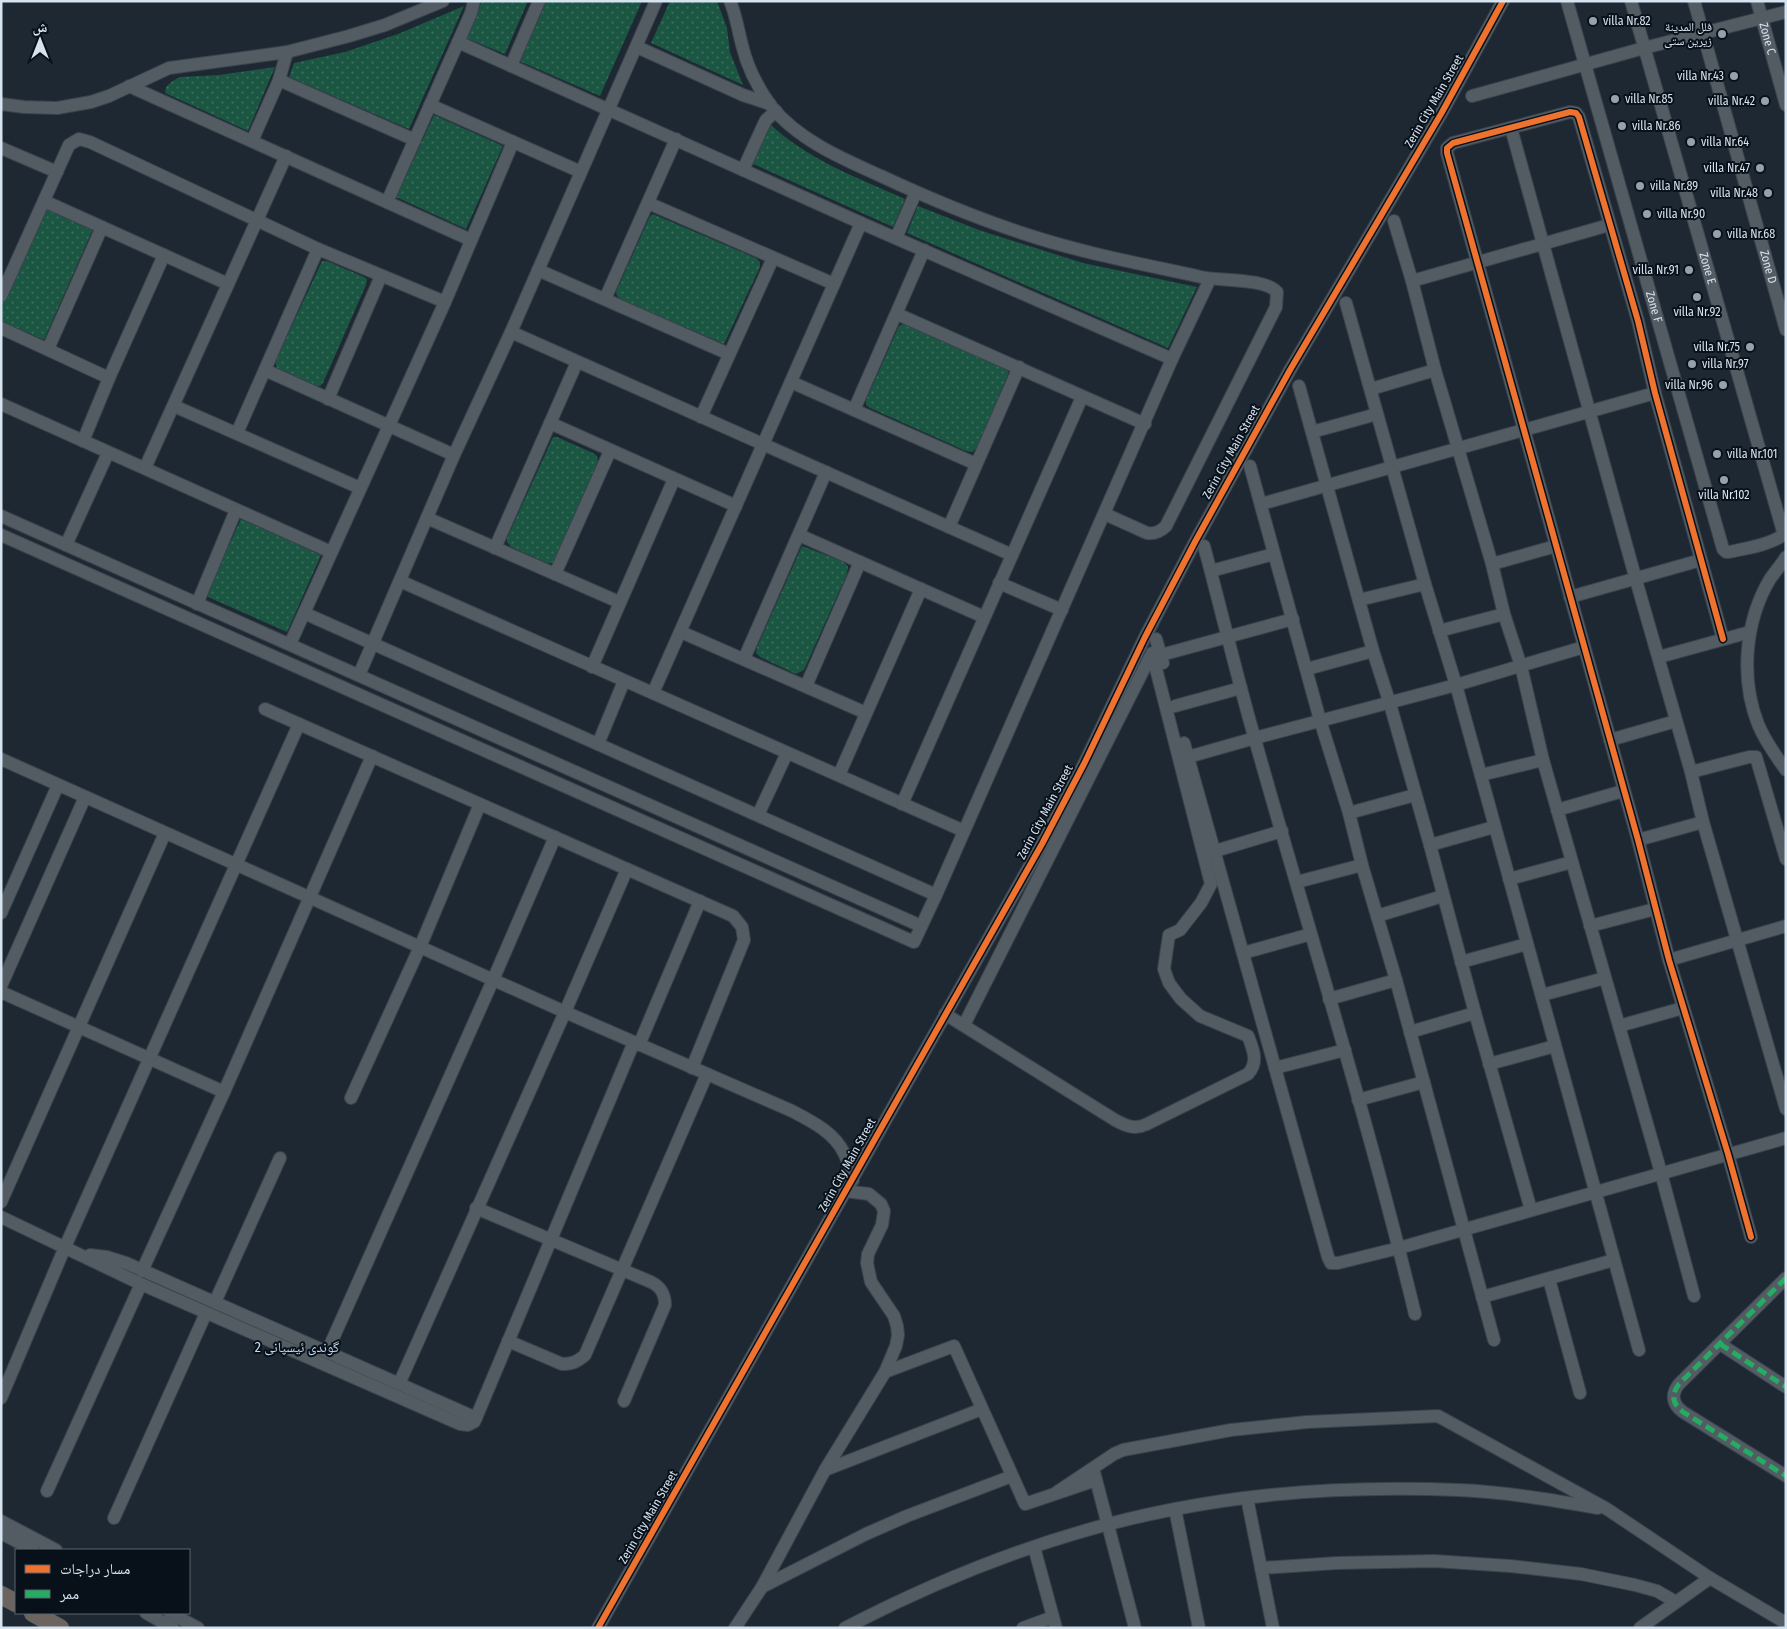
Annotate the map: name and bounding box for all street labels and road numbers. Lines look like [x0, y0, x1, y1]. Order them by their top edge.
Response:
street label: Zone C [1756, 21, 1779, 56]
street label: Zerin City Main Street [1402, 52, 1466, 150]
street label: Zone D [1757, 249, 1780, 285]
street label: Zone E [1696, 251, 1719, 286]
street label: Zone F [1643, 290, 1665, 325]
street label: Zerin City Main Street [1199, 403, 1263, 501]
street label: Zerin City Main Street [1014, 762, 1076, 862]
street label: Zerin City Main Street [815, 1116, 879, 1214]
street label: Zerin City Main Street [616, 1468, 680, 1566]

